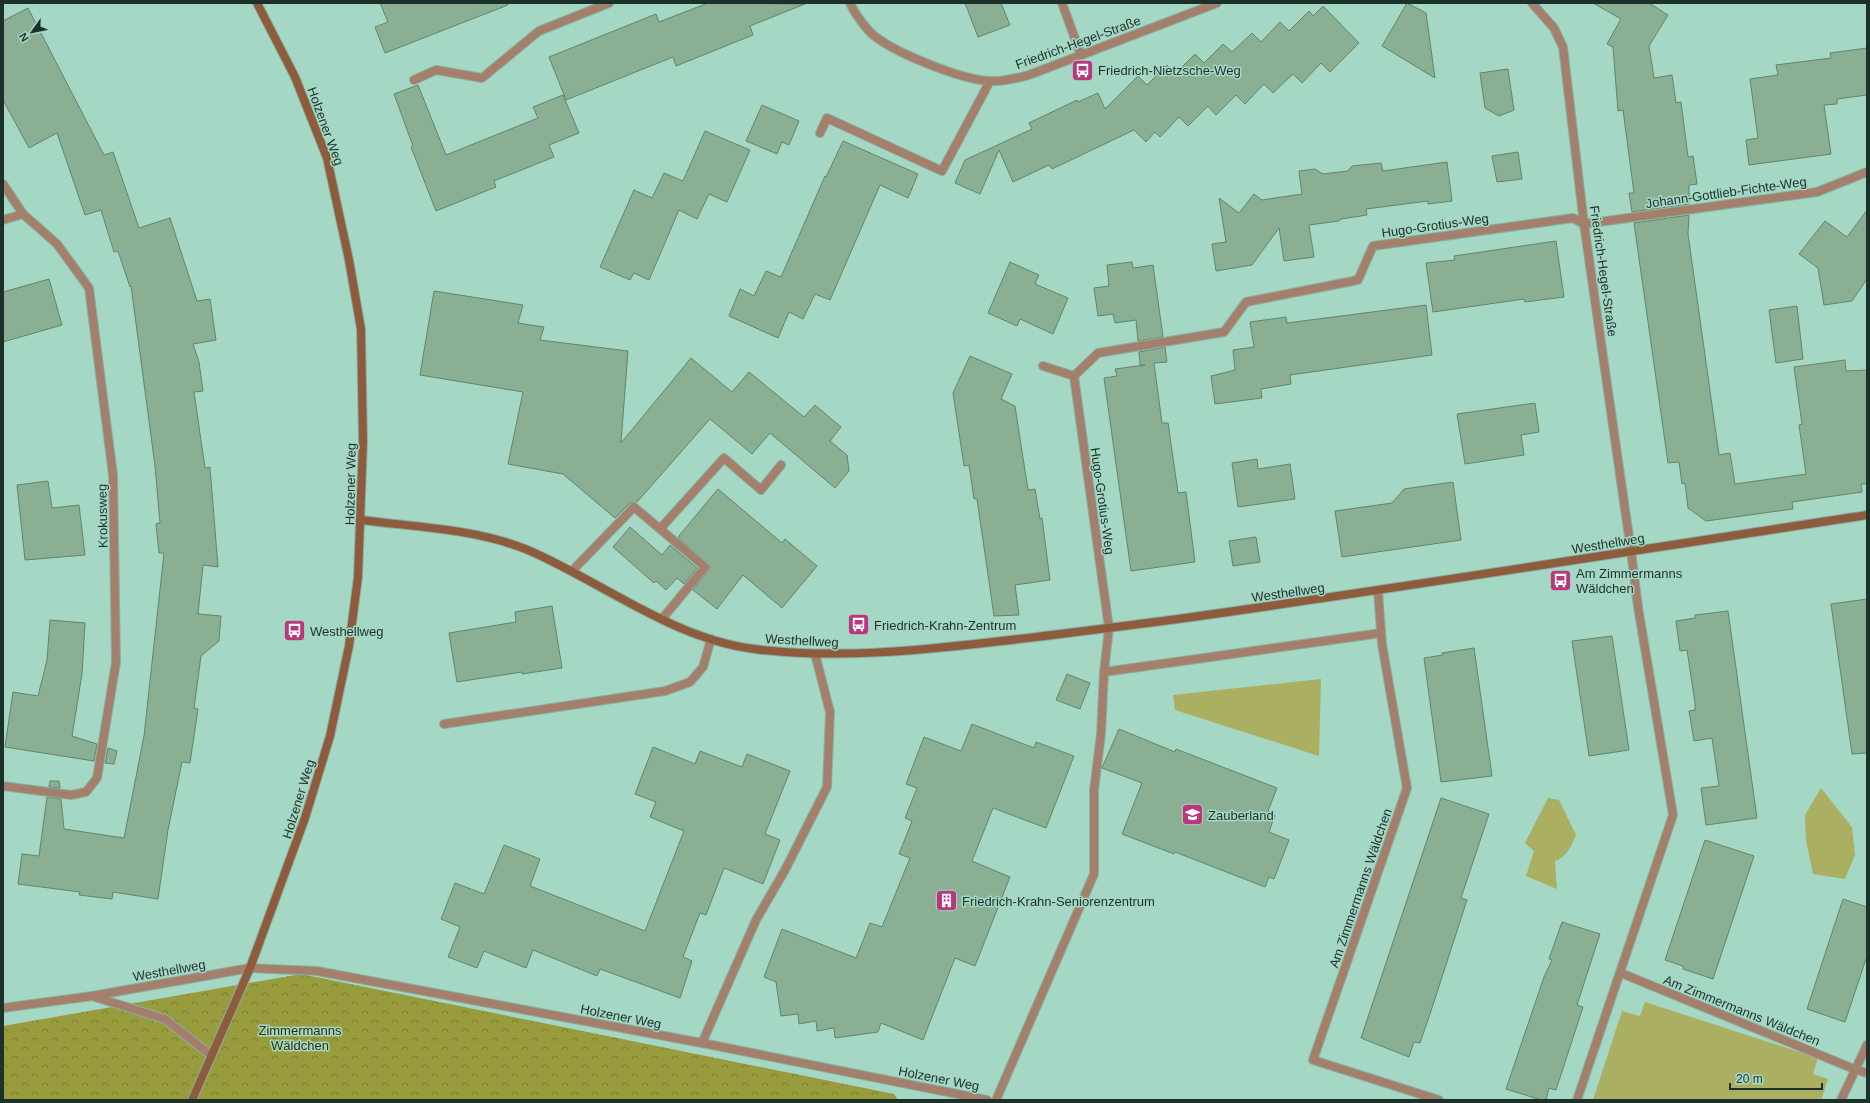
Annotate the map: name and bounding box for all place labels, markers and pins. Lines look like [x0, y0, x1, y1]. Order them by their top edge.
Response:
bus stop icon: Friedrich-Nietzsche-Weg [1069, 57, 1095, 83]
place label: Friedrich-Nietzsche-Weg [1098, 63, 1241, 78]
place label: Am Zimmermanns Wäldchen [1576, 566, 1683, 596]
bus stop icon: Am Zimmermanns Wäldchen [1547, 567, 1573, 593]
bus stop icon: Friedrich-Krahn-Zentrum [845, 612, 871, 638]
bus stop icon: Westhellweg [281, 618, 307, 644]
place label: Friedrich-Krahn-Zentrum [874, 618, 1016, 633]
place label: Westhellweg [310, 624, 383, 639]
school or university icon: Zauberland [1179, 802, 1205, 828]
place label: Zauberland [1208, 808, 1274, 823]
building icon: Friedrich-Krahn-Seniorenzentrum [933, 888, 959, 914]
place label: Friedrich-Krahn-Seniorenzentrum [962, 894, 1155, 909]

